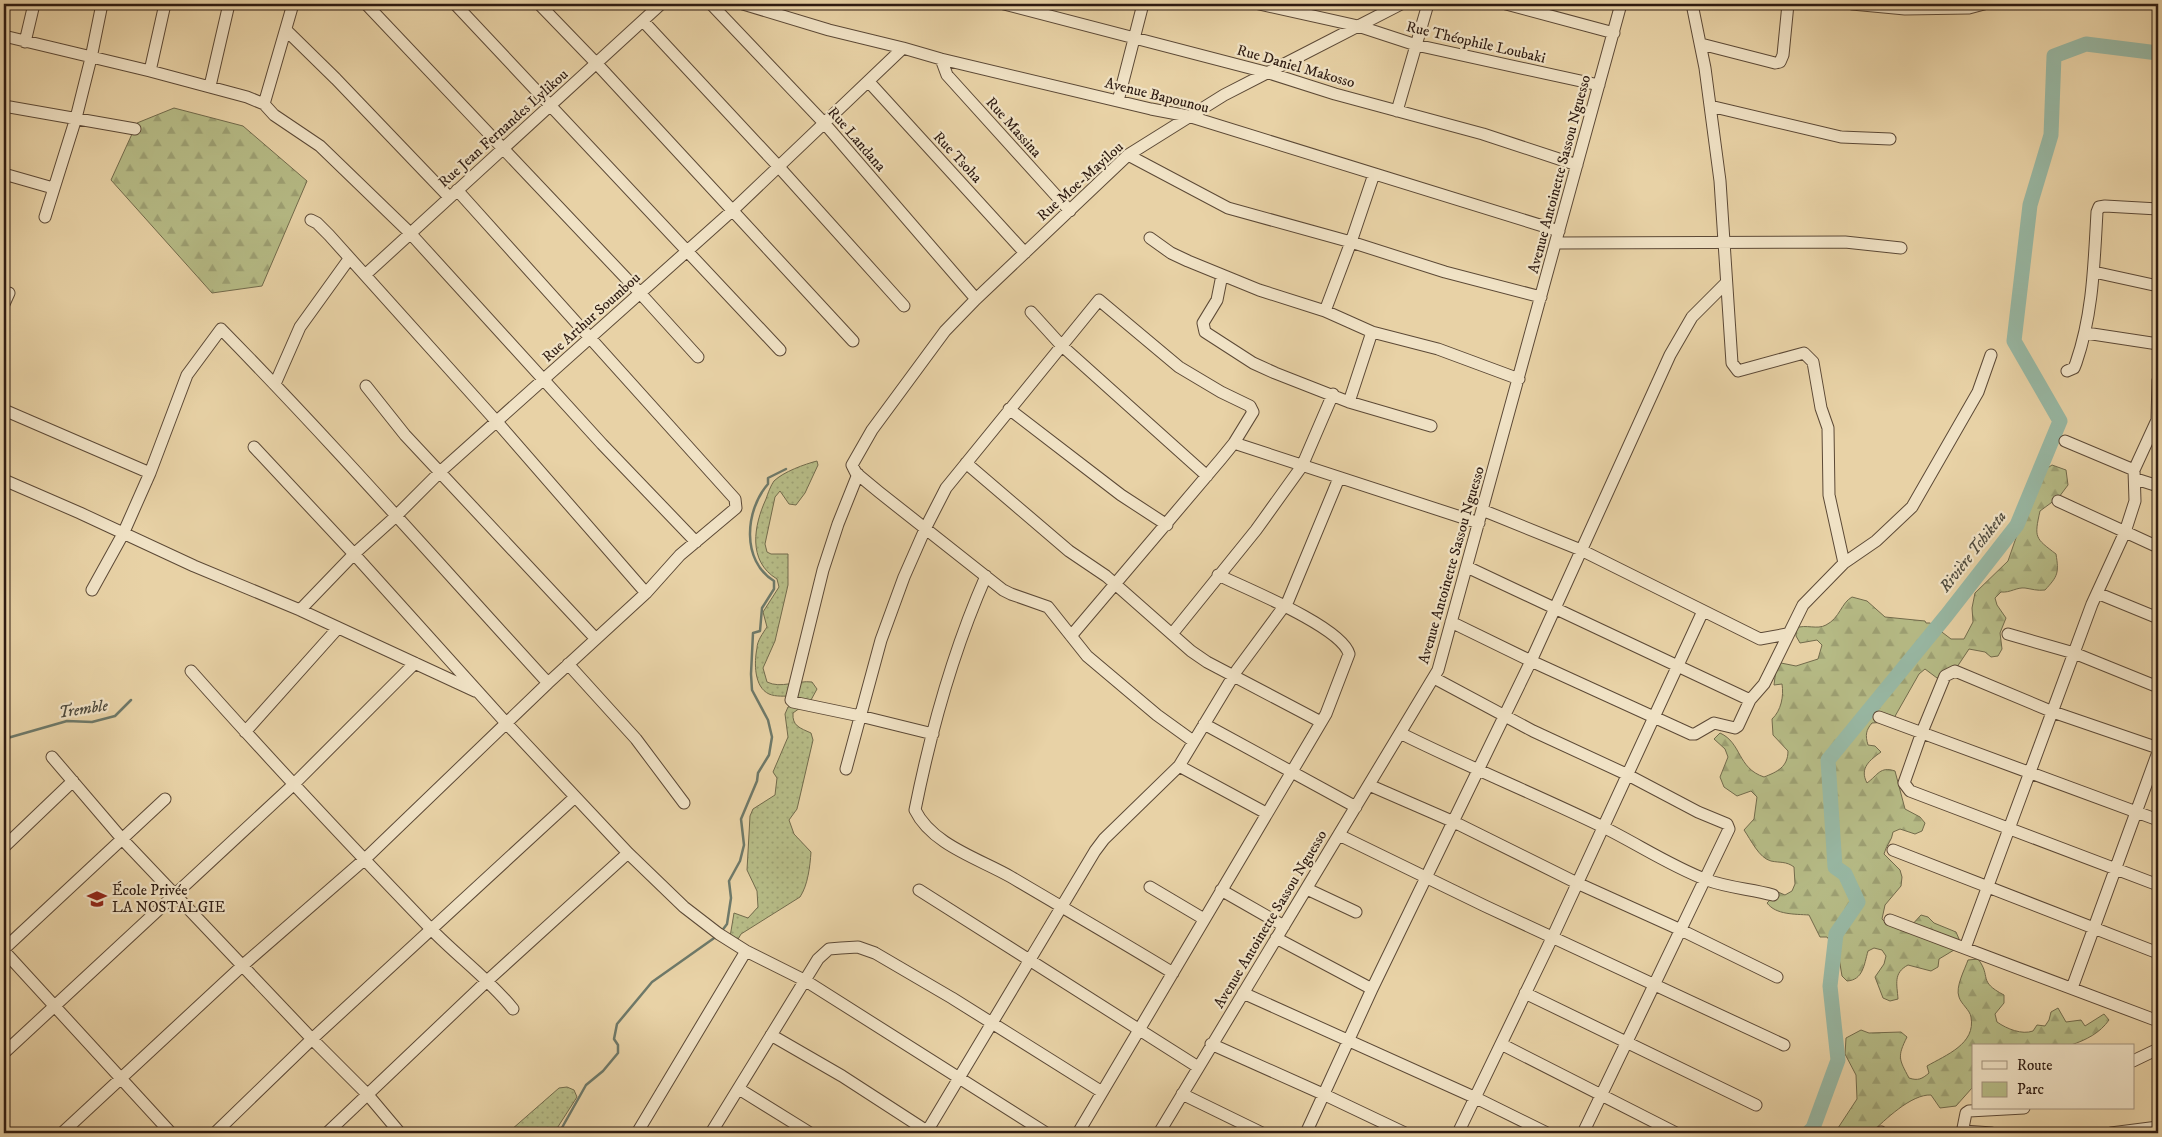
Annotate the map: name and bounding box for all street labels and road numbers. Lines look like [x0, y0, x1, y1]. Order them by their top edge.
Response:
street label: Rue Théophile Loubaki [1404, 17, 1548, 68]
street label: Rue Daniel Makosso [1235, 41, 1357, 92]
street label: Rue Jean Fernandes Lylikou [434, 65, 572, 192]
street label: Avenue Bapounou [1103, 73, 1211, 118]
street label: Avenue Antoinette Sassou Nguesso [1524, 73, 1595, 276]
street label: Rue Massina [982, 93, 1046, 162]
street label: Rue Landana [823, 103, 890, 176]
street label: Rue Tsoha [929, 128, 987, 187]
street label: Rue Moe-Mayilou [1033, 138, 1127, 225]
street label: Rue Arthur Soumbou [538, 268, 644, 366]
street label: Avenue Antoinette Sassou Nguesso [1414, 464, 1489, 666]
street label: Avenue Antoinette Sassou Nguesso [1210, 827, 1331, 1012]

